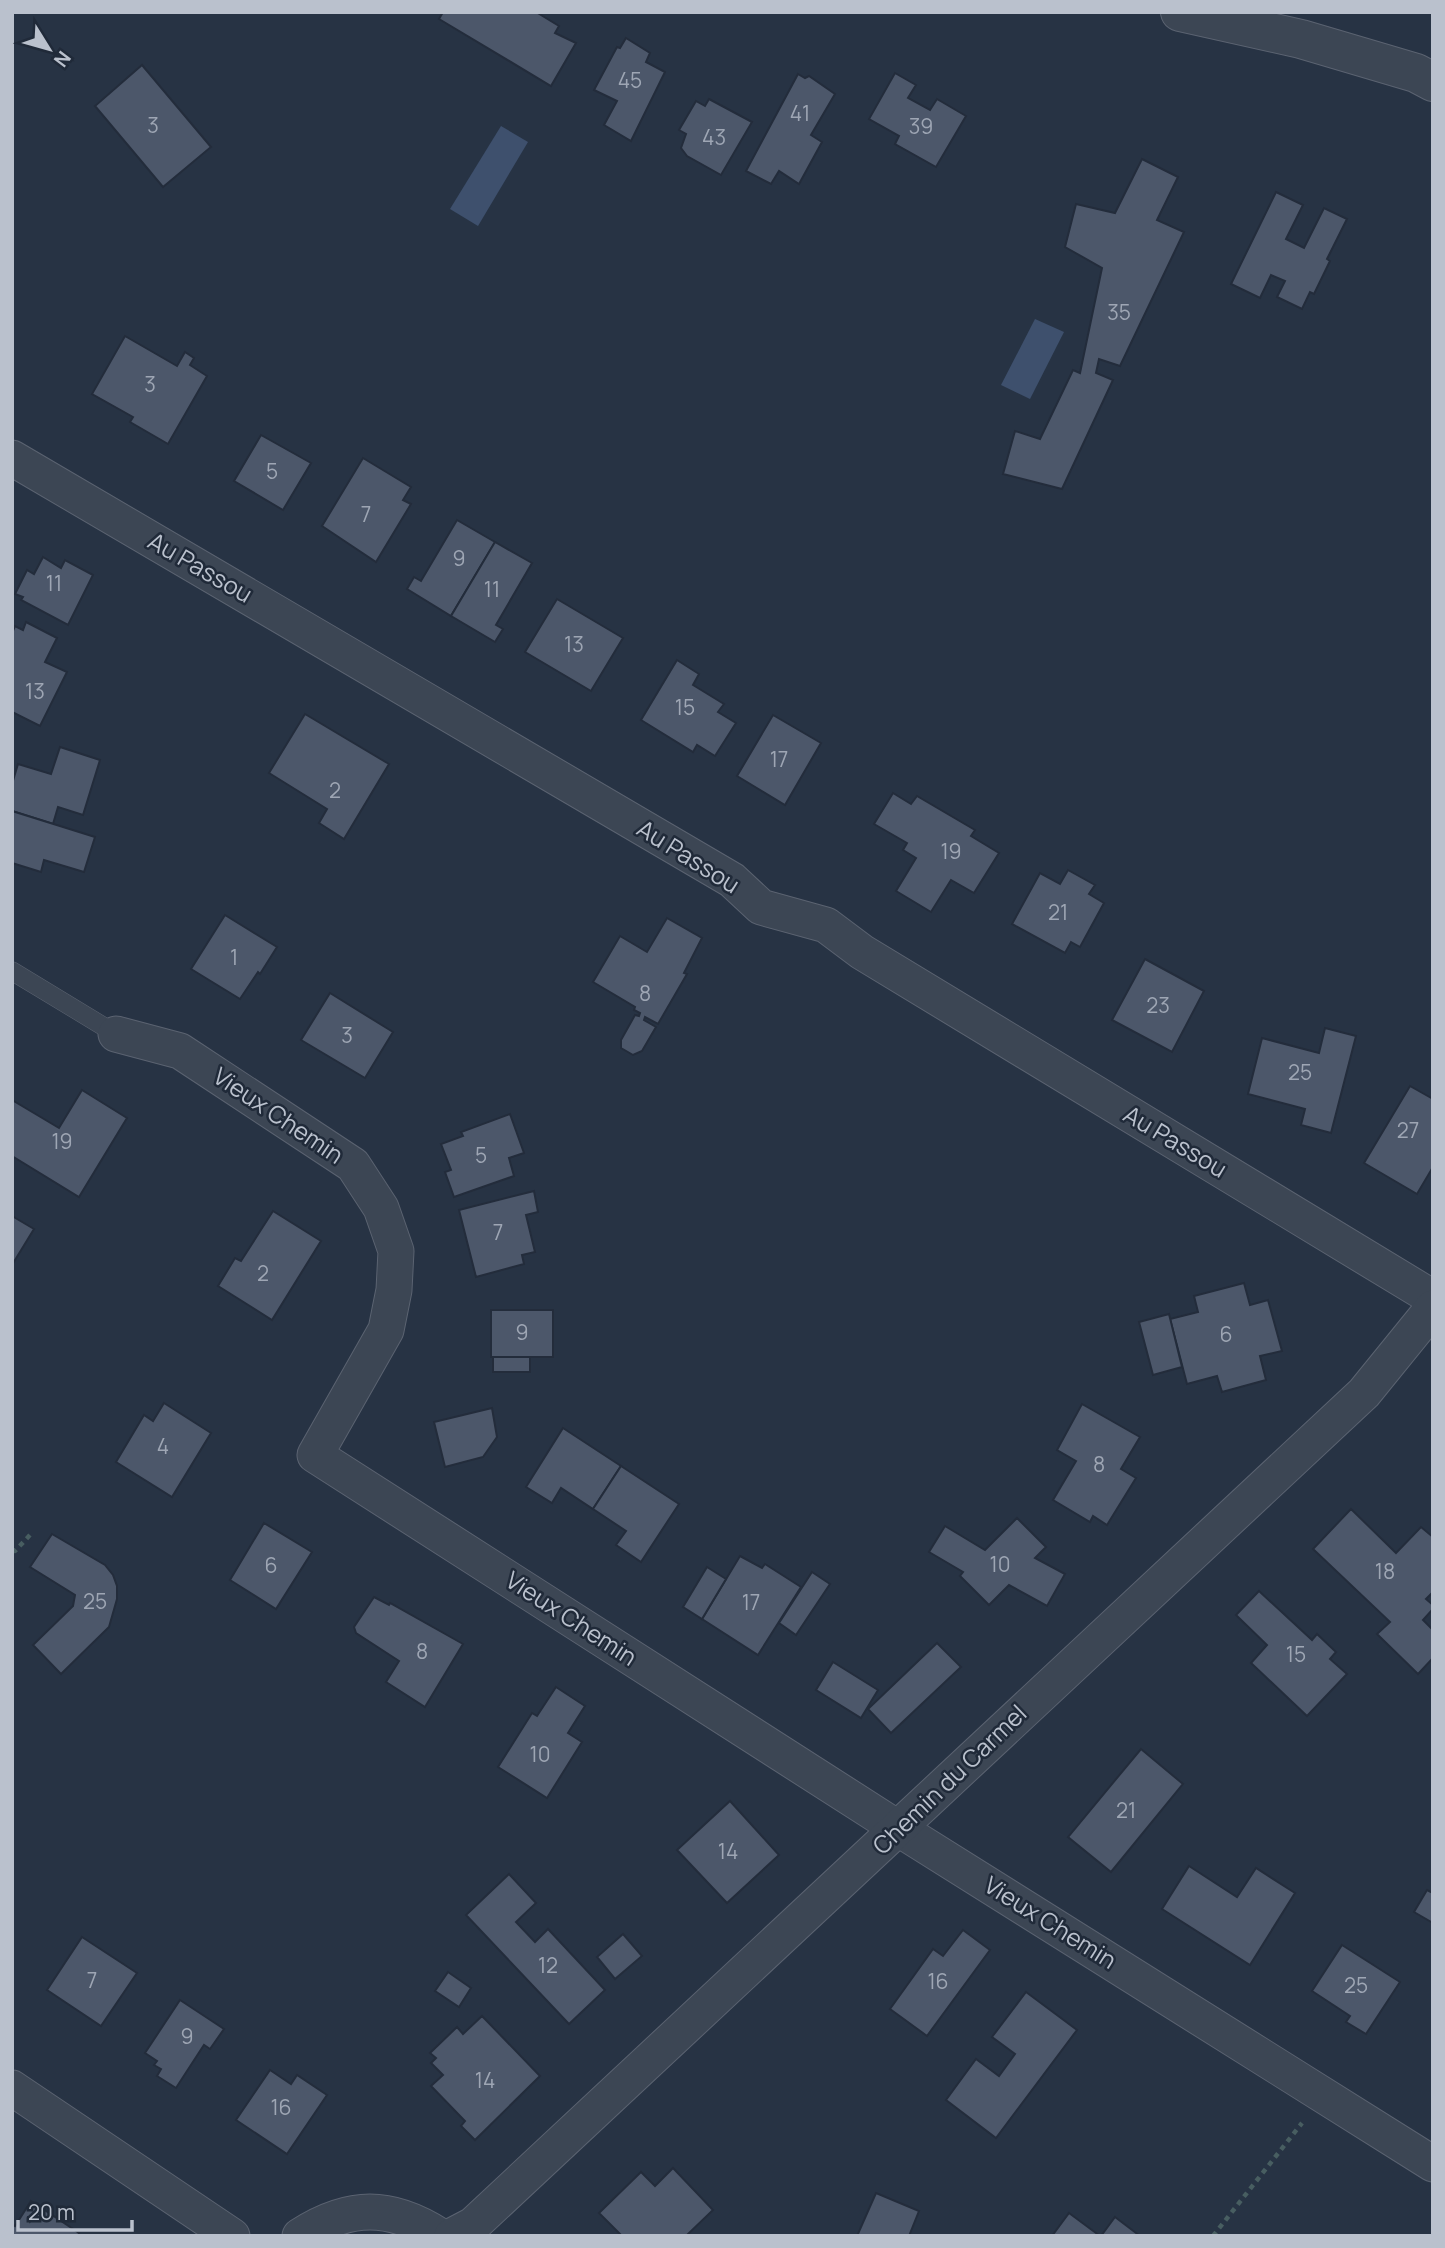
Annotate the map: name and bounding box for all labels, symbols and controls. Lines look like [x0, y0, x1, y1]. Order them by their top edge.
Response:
north arrow [14, 14, 84, 84]
text: N [48, 46, 77, 73]
house number: 45 [618, 66, 642, 94]
house number: 41 [790, 99, 810, 127]
house number: 3 [147, 111, 159, 139]
house number: 39 [909, 112, 933, 140]
house number: 43 [702, 123, 726, 151]
house number: 35 [1107, 298, 1131, 326]
house number: 3 [144, 370, 156, 398]
house number: 5 [266, 457, 278, 485]
house number: 7 [361, 500, 371, 528]
street label: Au Passou [143, 524, 259, 610]
house number: 9 [452, 544, 466, 572]
house number: 11 [46, 569, 62, 597]
house number: 11 [484, 575, 500, 603]
house number: 13 [564, 630, 584, 658]
house number: 13 [25, 677, 45, 705]
house number: 15 [675, 693, 695, 721]
house number: 17 [770, 745, 788, 773]
house number: 2 [329, 776, 341, 804]
street label: Au Passou [631, 811, 746, 900]
house number: 19 [940, 837, 962, 865]
house number: 21 [1048, 898, 1068, 926]
house number: 1 [230, 943, 238, 971]
house number: 8 [639, 979, 651, 1007]
house number: 23 [1146, 991, 1170, 1019]
house number: 3 [341, 1021, 353, 1049]
house number: 25 [1288, 1058, 1312, 1086]
street label: Vieux Chemin [207, 1059, 351, 1171]
street label: Au Passou [1118, 1097, 1234, 1185]
house number: 27 [1397, 1116, 1419, 1144]
house number: 19 [51, 1127, 73, 1155]
house number: 5 [475, 1141, 487, 1169]
house number: 7 [493, 1218, 503, 1246]
house number: 2 [257, 1259, 269, 1287]
house number: 9 [515, 1318, 529, 1346]
house number: 6 [1219, 1320, 1233, 1348]
house number: 4 [157, 1432, 169, 1460]
house number: 8 [1093, 1450, 1105, 1478]
house number: 10 [990, 1550, 1011, 1578]
house number: 6 [264, 1551, 278, 1579]
house number: 18 [1375, 1557, 1395, 1585]
street label: Vieux Chemin [500, 1563, 644, 1673]
house number: 25 [83, 1587, 107, 1615]
house number: 17 [742, 1588, 760, 1616]
house number: 8 [416, 1637, 428, 1665]
house number: 15 [1286, 1640, 1306, 1668]
street label: Chemin du Carmel [865, 1697, 1033, 1861]
house number: 10 [530, 1740, 551, 1768]
house number: 21 [1116, 1796, 1136, 1824]
house number: 14 [718, 1837, 738, 1865]
street label: Vieux Chemin [978, 1868, 1123, 1976]
house number: 12 [538, 1951, 558, 1979]
house number: 7 [87, 1966, 97, 1994]
house number: 16 [927, 1967, 949, 1995]
house number: 25 [1344, 1971, 1368, 1999]
house number: 9 [180, 2022, 194, 2050]
house number: 14 [475, 2066, 495, 2094]
house number: 16 [270, 2093, 292, 2121]
scale bar [18, 2188, 131, 2232]
text: 20 m [28, 2198, 75, 2226]

